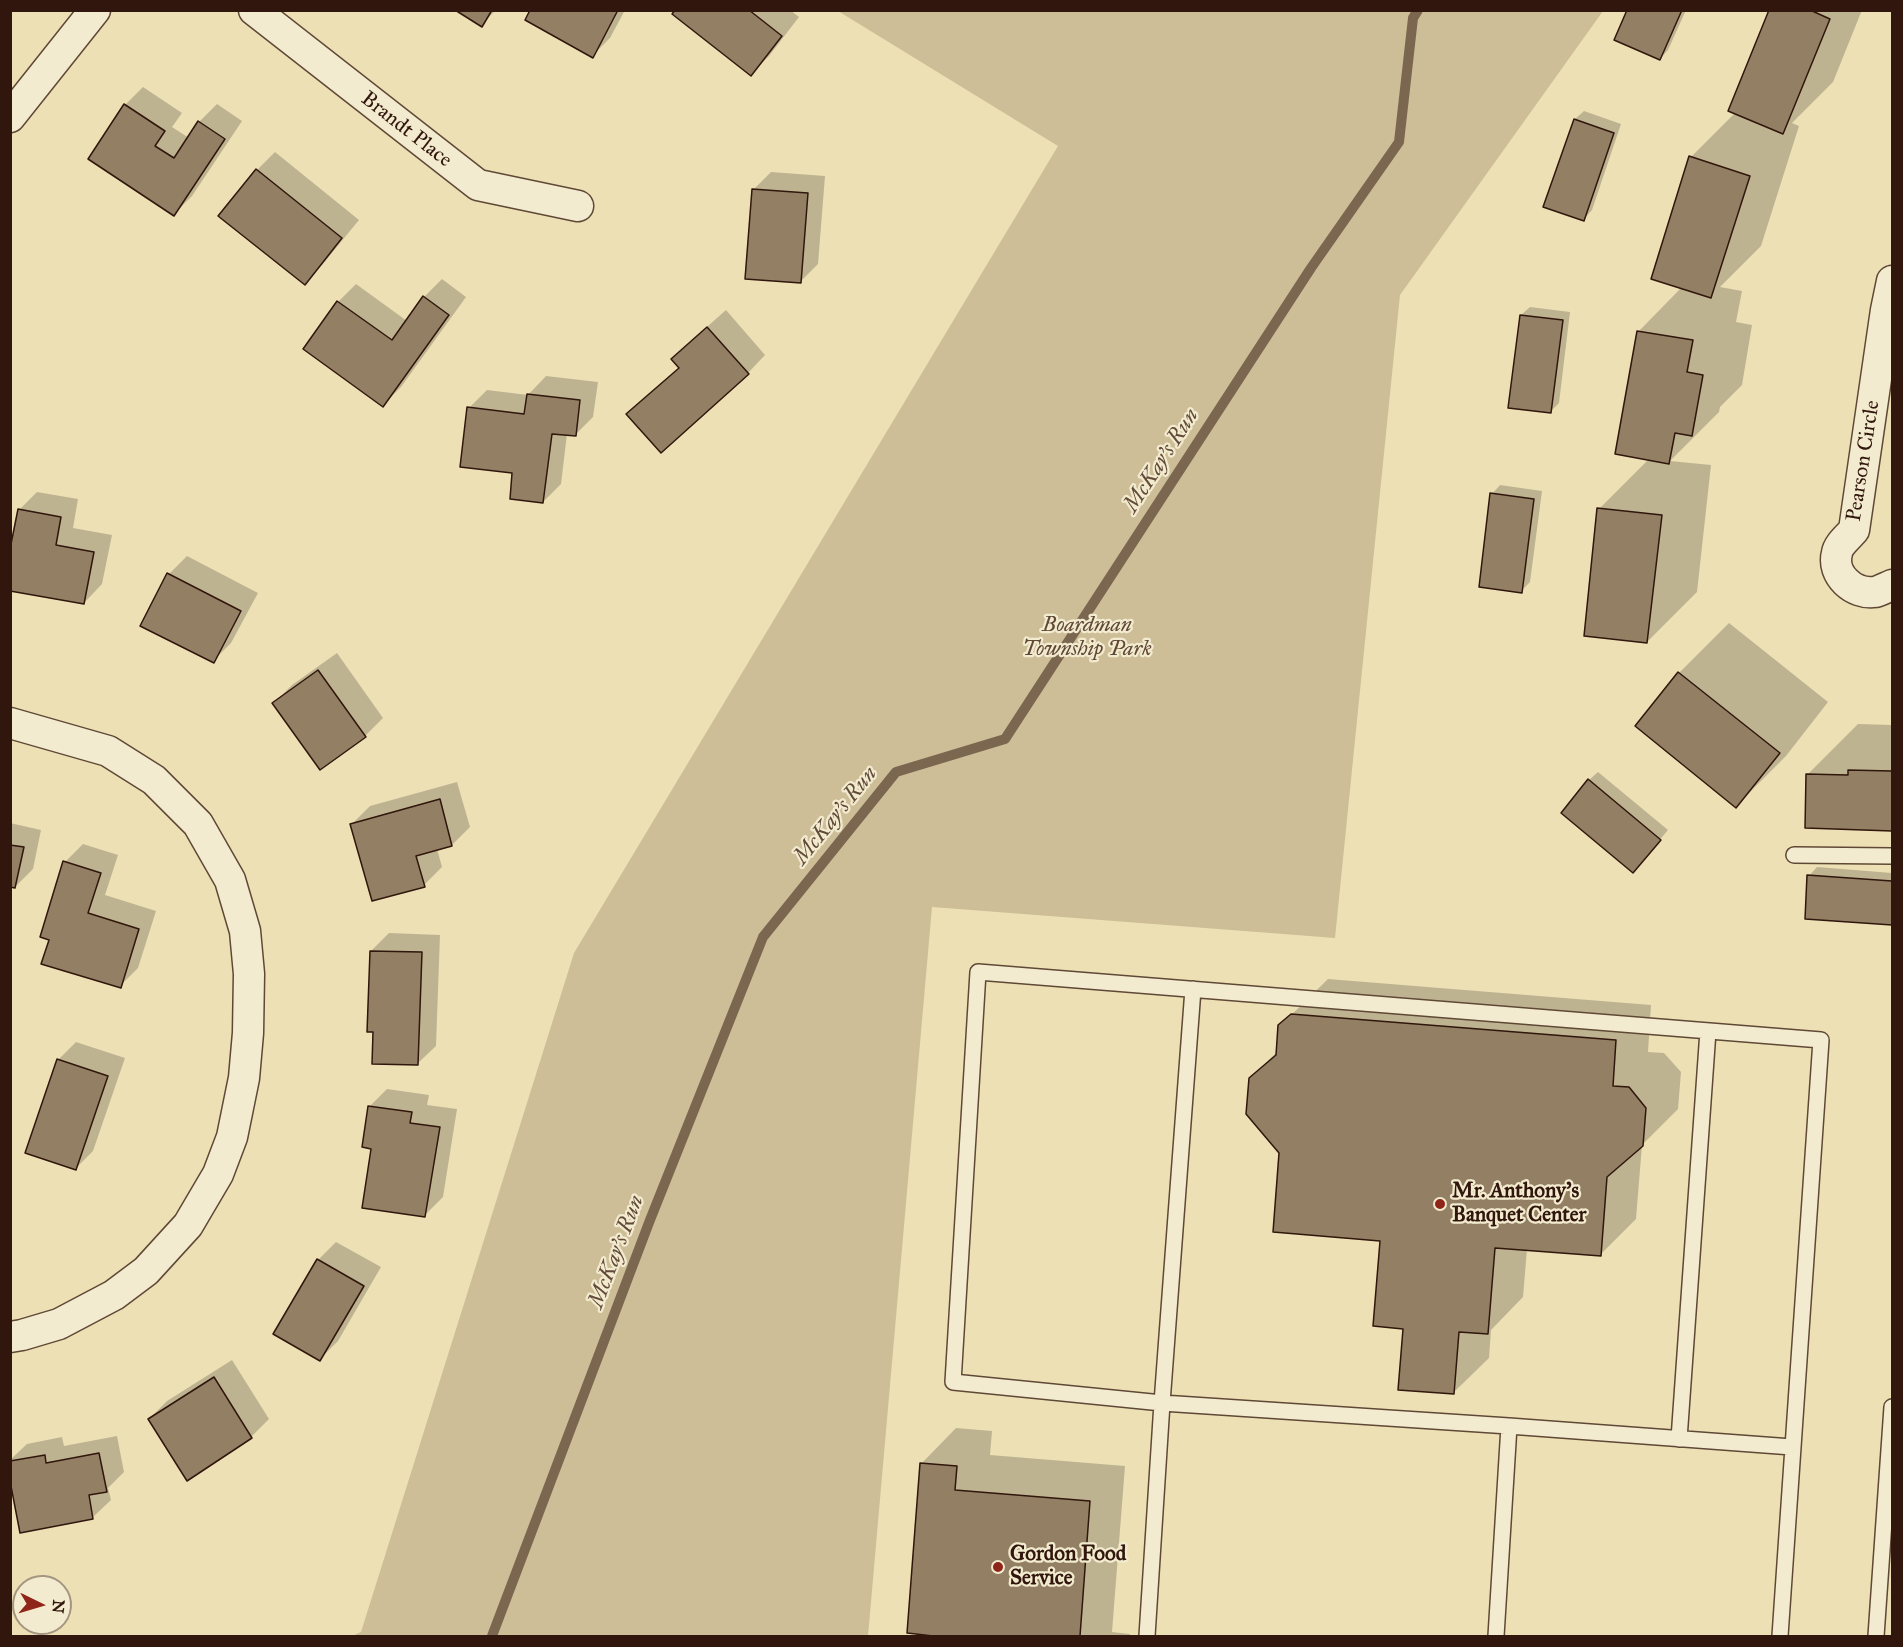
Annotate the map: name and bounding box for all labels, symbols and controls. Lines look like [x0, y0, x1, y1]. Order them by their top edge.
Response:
street label: Brandt Place [355, 87, 457, 173]
street label: Pearson Circle [1842, 399, 1886, 523]
water label: McKay's Run [1119, 404, 1205, 518]
park label: Boardman Township Park [1023, 613, 1151, 663]
water label: McKay's Run [789, 762, 883, 870]
place label: Mr. Anthony's Banquet Center [1452, 1179, 1586, 1229]
water label: McKay's Run [583, 1192, 651, 1312]
marker: Mr. Anthony's Banquet Center [1433, 1197, 1447, 1211]
place label: Gordon Food Service [1010, 1542, 1126, 1592]
marker: Gordon Food Service [991, 1560, 1005, 1574]
north arrow [12, 1575, 72, 1635]
text: N [48, 1599, 68, 1614]

